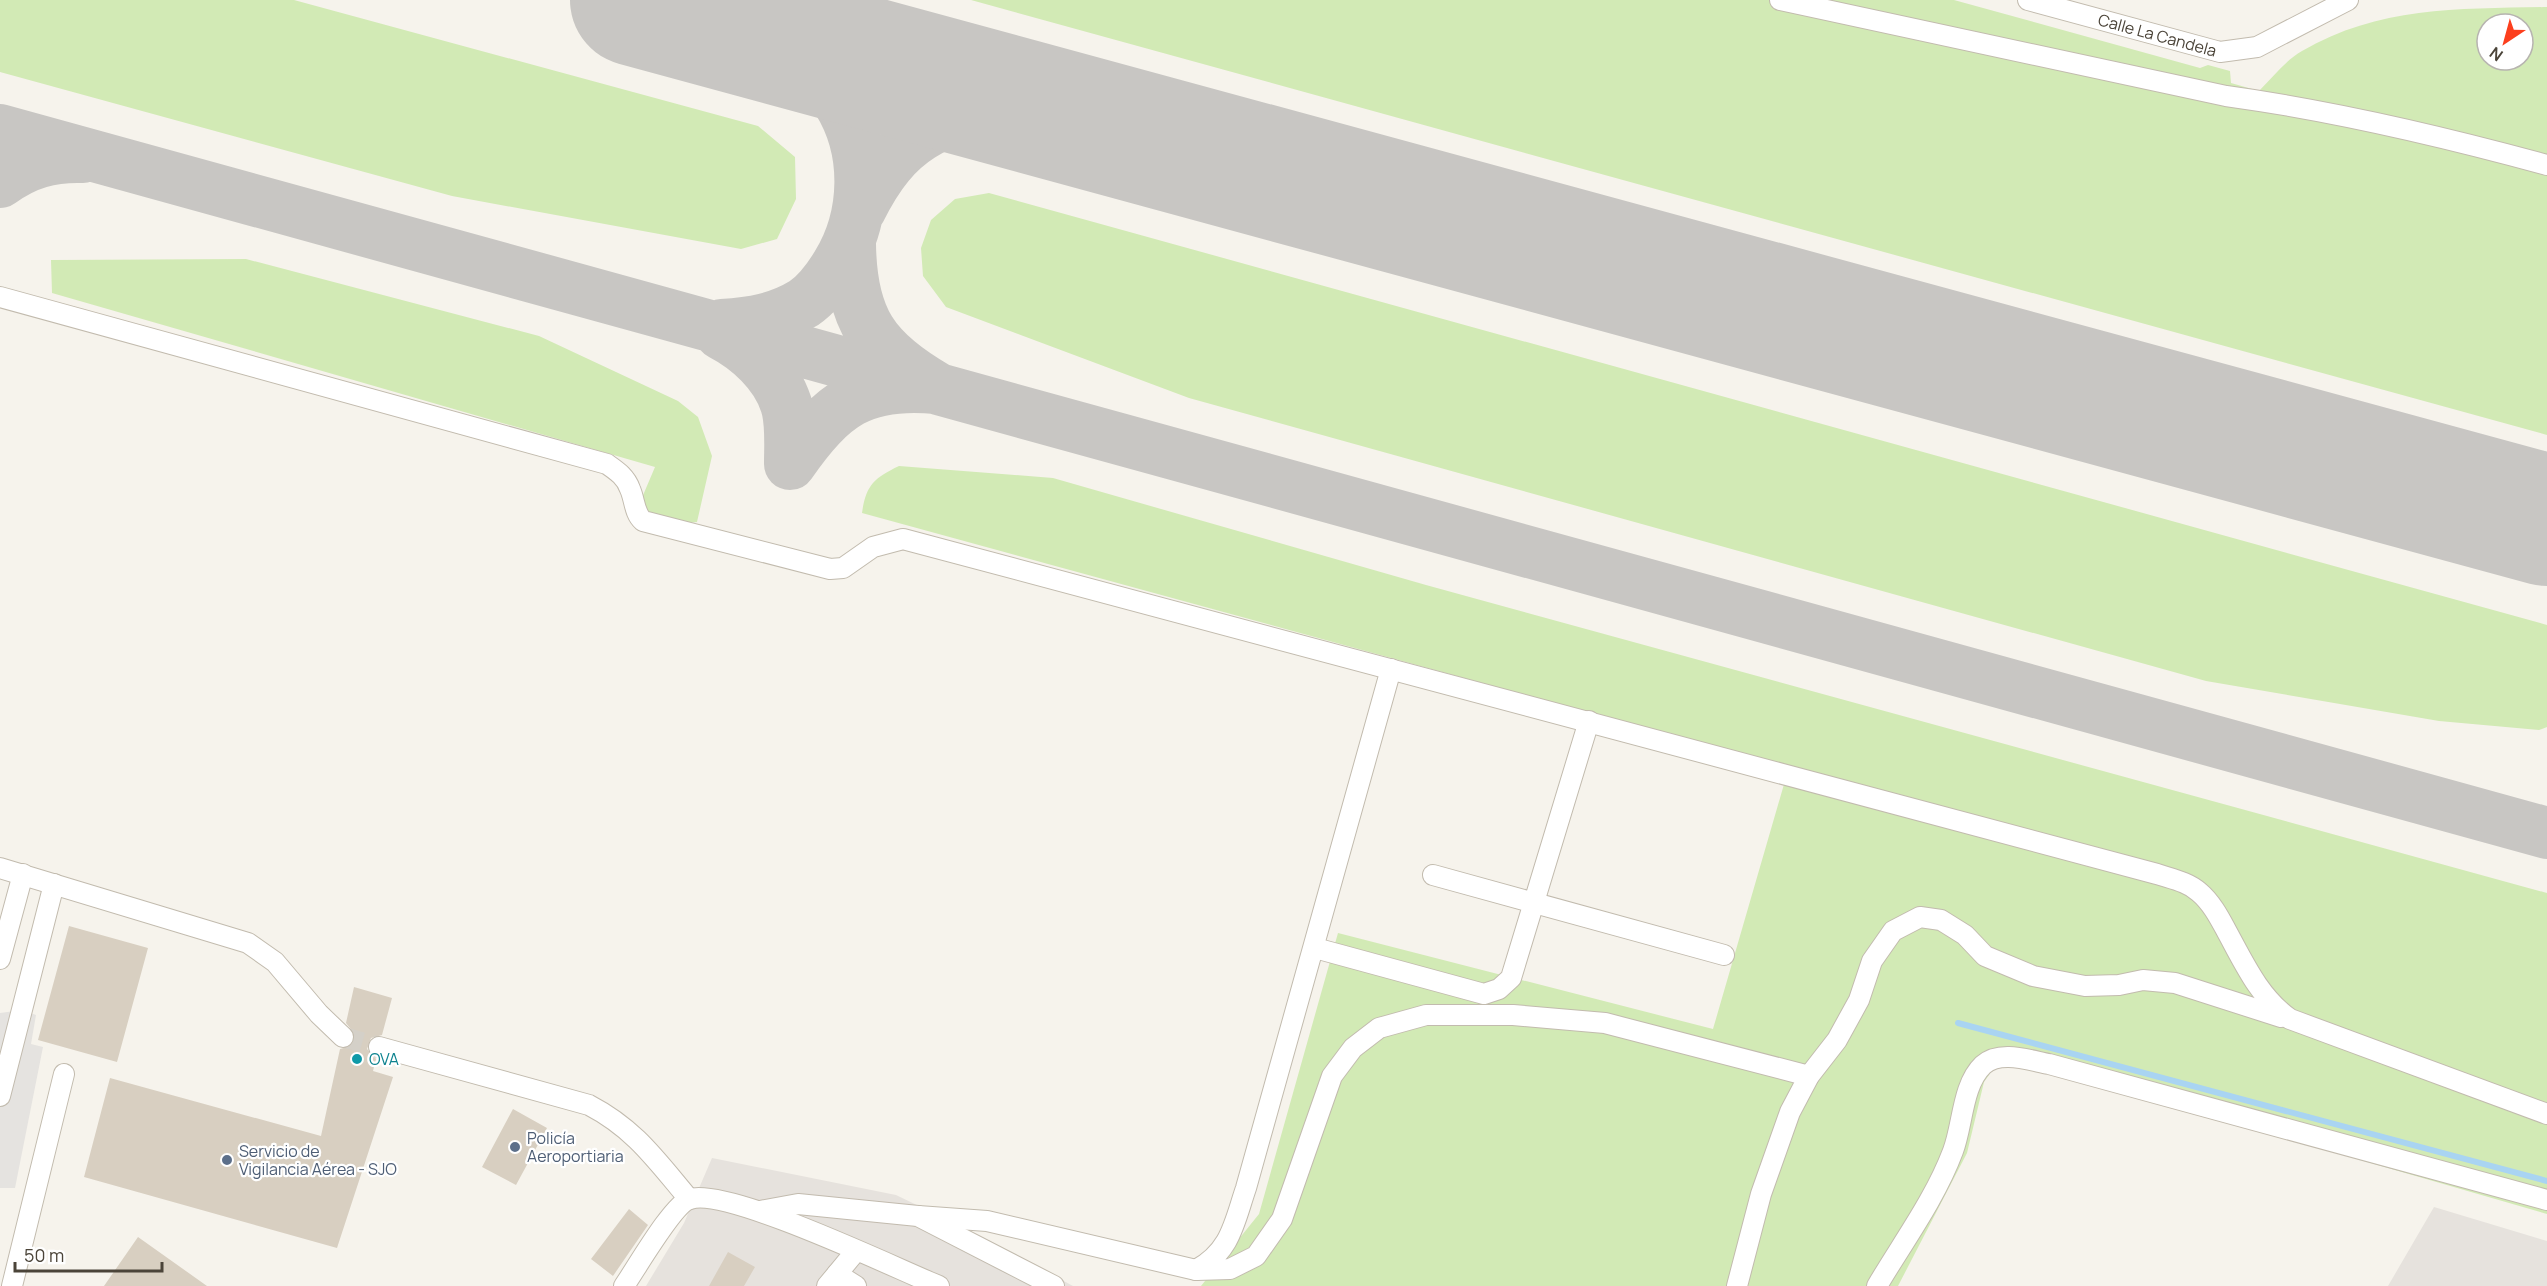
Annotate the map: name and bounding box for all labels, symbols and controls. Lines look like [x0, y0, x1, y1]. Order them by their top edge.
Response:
street label: Calle La Candela [2096, 8, 2219, 62]
north arrow [2475, 12, 2535, 72]
text: N [2485, 42, 2507, 66]
place label: OVA [369, 1048, 399, 1070]
marker: OVA [350, 1052, 364, 1066]
place label: Policía Aeroportiaria [527, 1127, 624, 1167]
place label: Servicio de Vigilancia Aérea - SJO [239, 1140, 397, 1180]
marker: Policía Aeroportiaria [508, 1140, 522, 1154]
marker: Servicio de Vigilancia Aérea - SJO [220, 1153, 234, 1167]
scale bar [15, 1235, 162, 1273]
text: 50 m [24, 1243, 64, 1267]

